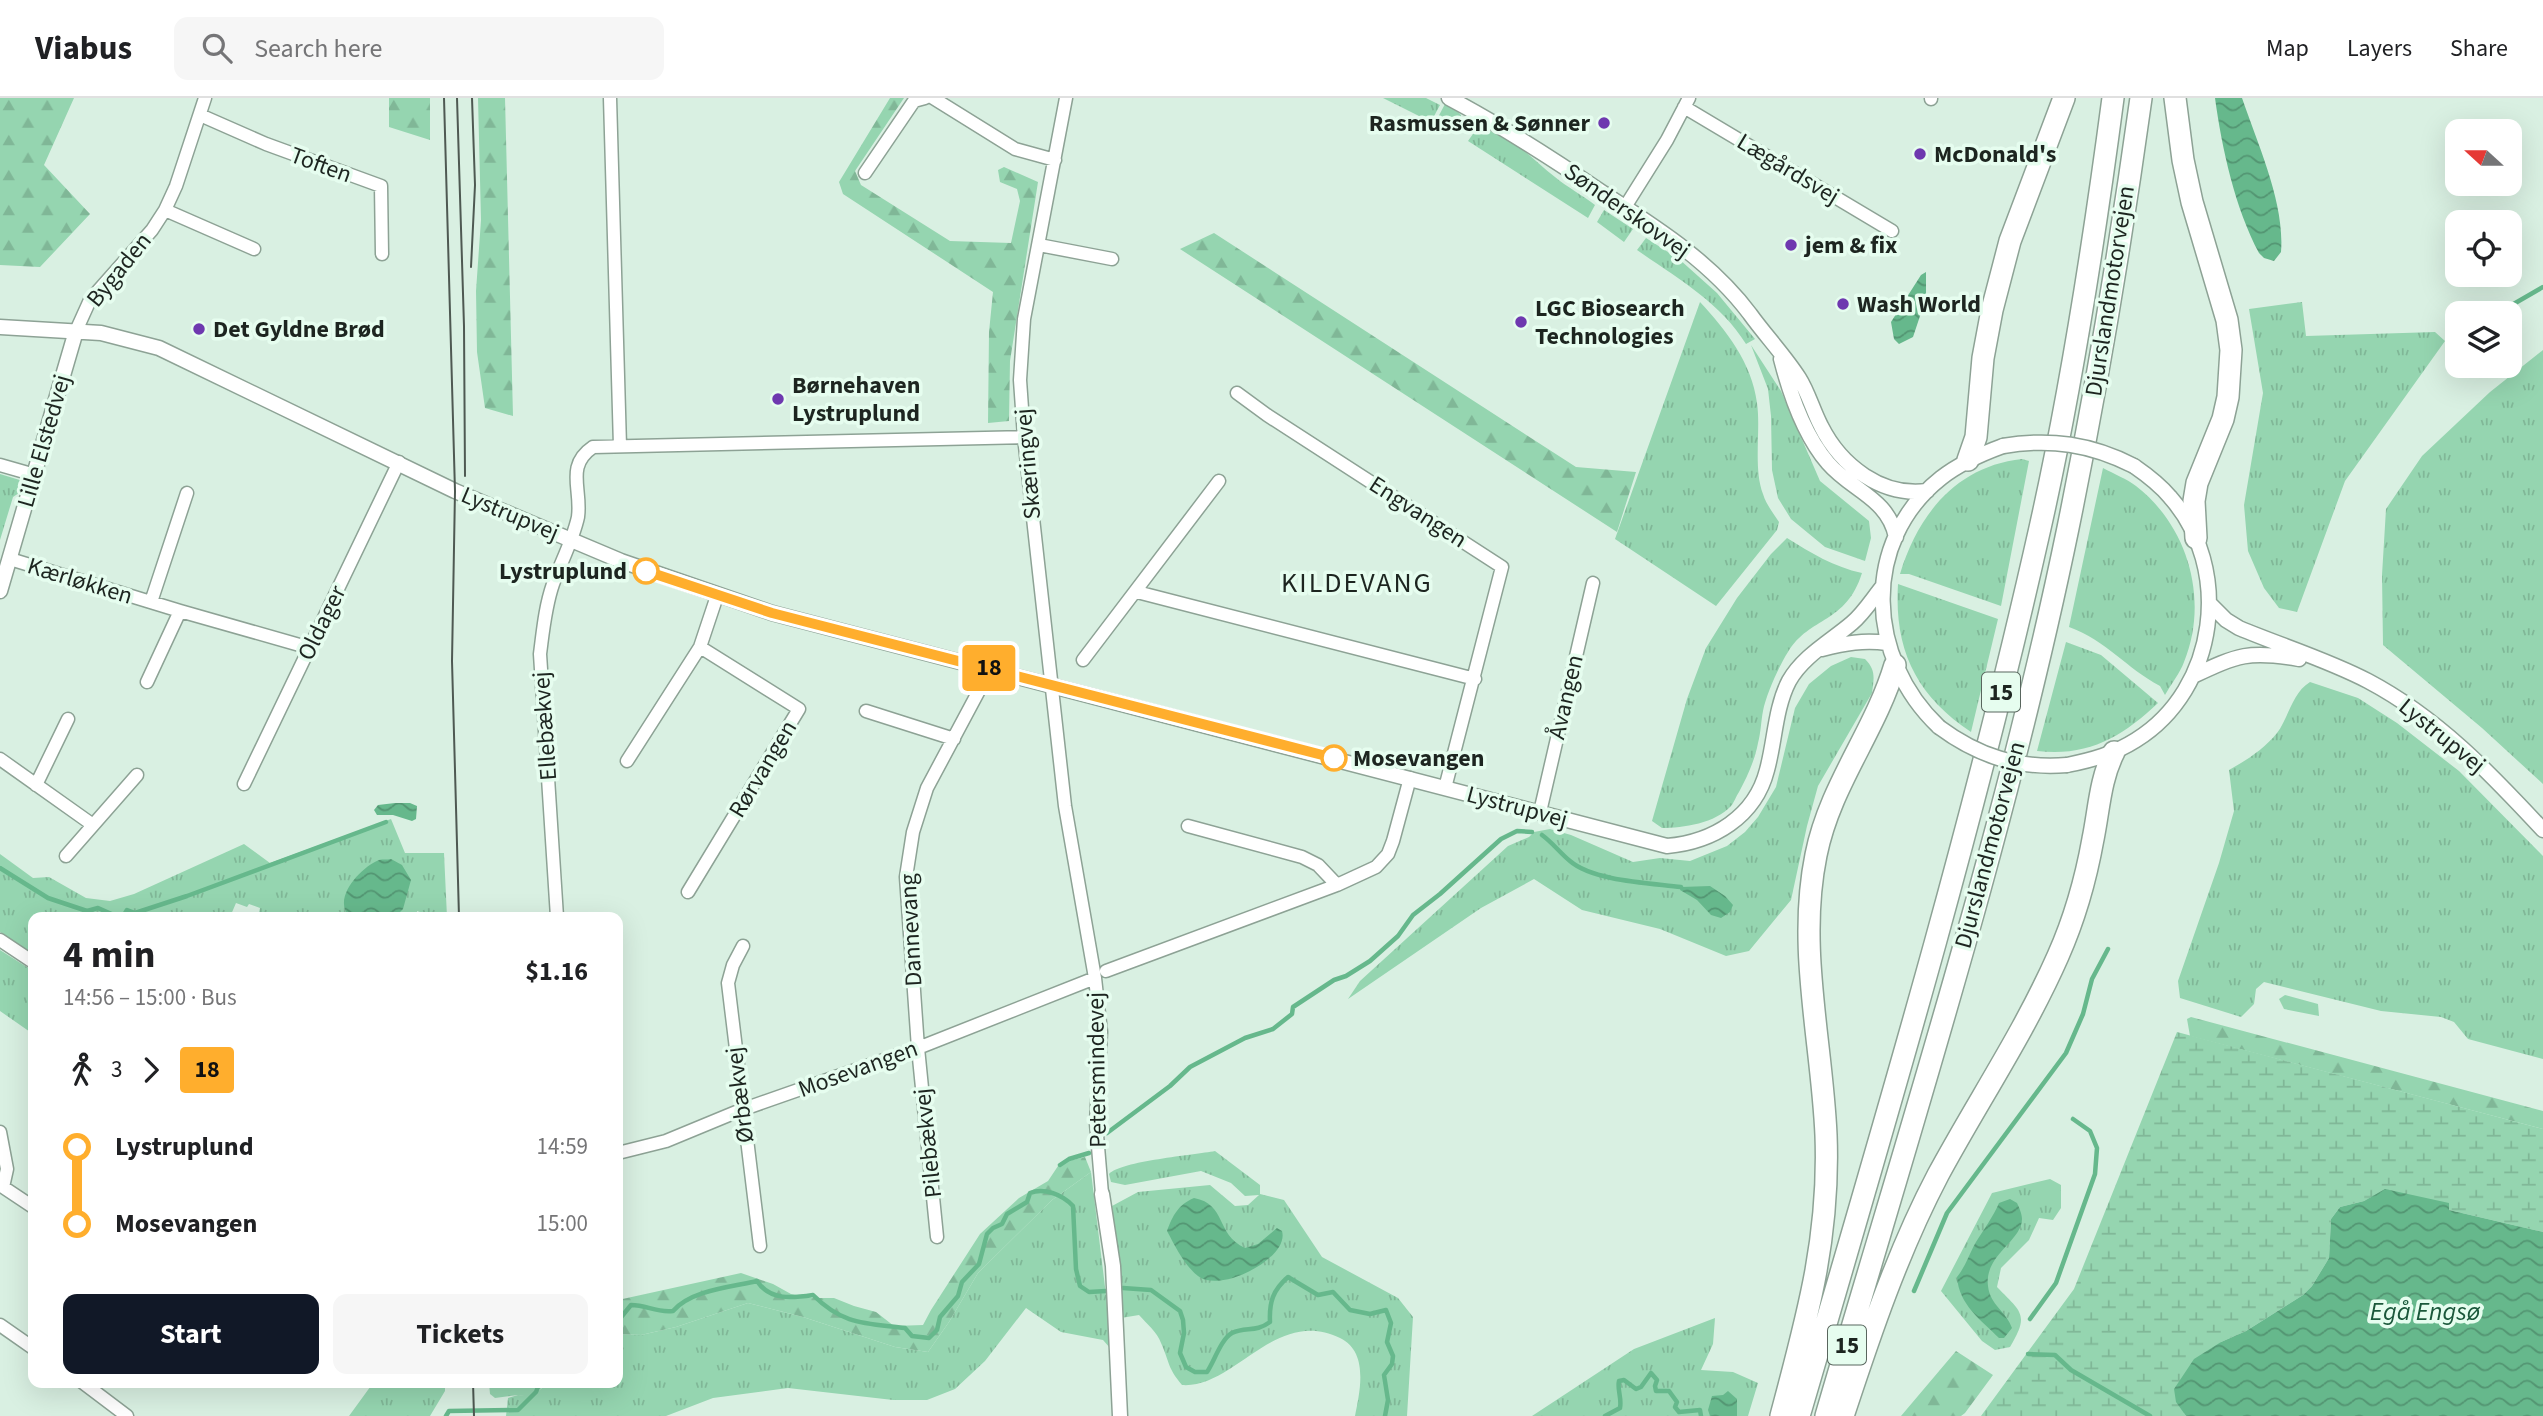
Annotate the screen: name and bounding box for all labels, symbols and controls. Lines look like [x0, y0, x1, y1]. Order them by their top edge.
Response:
search box [174, 17, 664, 80]
text: Viabus [35, 25, 132, 72]
icon: search [198, 29, 236, 67]
text: Search here [254, 30, 382, 67]
text: Map [2266, 31, 2309, 66]
text: Layers [2347, 31, 2412, 66]
text: Share [2450, 31, 2508, 66]
place label: Rasmussen & Sønner [1369, 106, 1590, 141]
marker: Rasmussen & Sønner [1596, 115, 1612, 131]
north arrow [2445, 119, 2522, 196]
map controls [2445, 119, 2522, 378]
street label: Lægårdsvej [1730, 125, 1846, 213]
place label: McDonald's [1934, 137, 2056, 172]
street label: Toften [285, 138, 357, 192]
marker: McDonald's [1912, 146, 1928, 162]
street label: Sønderskovvej [1557, 155, 1697, 267]
street label: Djurslandmotorvejen [2076, 183, 2144, 399]
button: locate [2445, 210, 2522, 287]
street label: Bygaden [78, 225, 160, 315]
place label: jem & fix [1803, 228, 1897, 263]
marker: jem & fix [1783, 237, 1799, 253]
place label: Wash World [1857, 287, 1981, 322]
place label: LGC Biosearch Technologies [1535, 291, 1685, 354]
marker: Wash World [1835, 296, 1851, 312]
button: layers [2445, 301, 2522, 378]
place label: Det Gyldne Brød [213, 312, 385, 347]
marker: LGC Biosearch Technologies [1513, 314, 1529, 330]
marker: Det Gyldne Brød [191, 321, 207, 337]
place label: Børnehaven Lystruplund [792, 368, 920, 431]
street label: Lille Elstedvej [8, 370, 80, 512]
marker: Børnehaven Lystruplund [770, 391, 786, 407]
street label: Skæringvej [1006, 407, 1050, 521]
street label: Engvangen [1362, 467, 1474, 557]
street label: Lystrupvej [456, 478, 564, 550]
street label: Kærløkken [23, 548, 137, 614]
place label: Lystruplund [499, 554, 627, 589]
marker: Lystruplund [633, 558, 659, 584]
district label: KILDEVANG [1281, 563, 1433, 603]
street label: Oldager [289, 579, 355, 666]
line badge: 18 [958, 645, 1020, 691]
text: 18 [976, 650, 1002, 685]
street label: Åvangen [1539, 651, 1593, 743]
street label: Ellebækvej [524, 670, 566, 782]
road number: 15 [1982, 672, 2020, 712]
street label: Lystrupvej [2391, 690, 2493, 782]
street label: Rørvangen [720, 714, 806, 824]
street label: Djurslandmotorvejen [1946, 738, 2034, 952]
place label: Mosevangen [1353, 741, 1484, 776]
marker: Mosevangen [1321, 745, 1347, 771]
street label: Lystrupvej [1463, 777, 1571, 837]
street label: Dannevang [891, 873, 931, 987]
text: 4 min [63, 928, 155, 982]
text: $1.16 [525, 953, 588, 990]
text: 14:56 – 15:00 · Bus [63, 981, 237, 1014]
street label: Petersmindevej [1078, 992, 1116, 1148]
street label: Mosevangen [793, 1031, 923, 1107]
street label: Ørbækvej [717, 1045, 763, 1145]
icon: walk [63, 1051, 101, 1089]
icon: forward [132, 1051, 170, 1089]
text: 18 [194, 1052, 220, 1087]
text: 3 [111, 1053, 122, 1086]
street label: Pilebækvej [905, 1086, 951, 1200]
text: Lystruplund [115, 1128, 254, 1165]
text: 14:59 [537, 1130, 588, 1163]
text: Mosevangen [115, 1205, 257, 1242]
text: 15:00 [537, 1207, 588, 1240]
water label: Egå Engsø [2370, 1293, 2481, 1330]
button: Start [63, 1294, 319, 1374]
button: Tickets [333, 1294, 588, 1374]
road number: 15 [1828, 1326, 1866, 1364]

